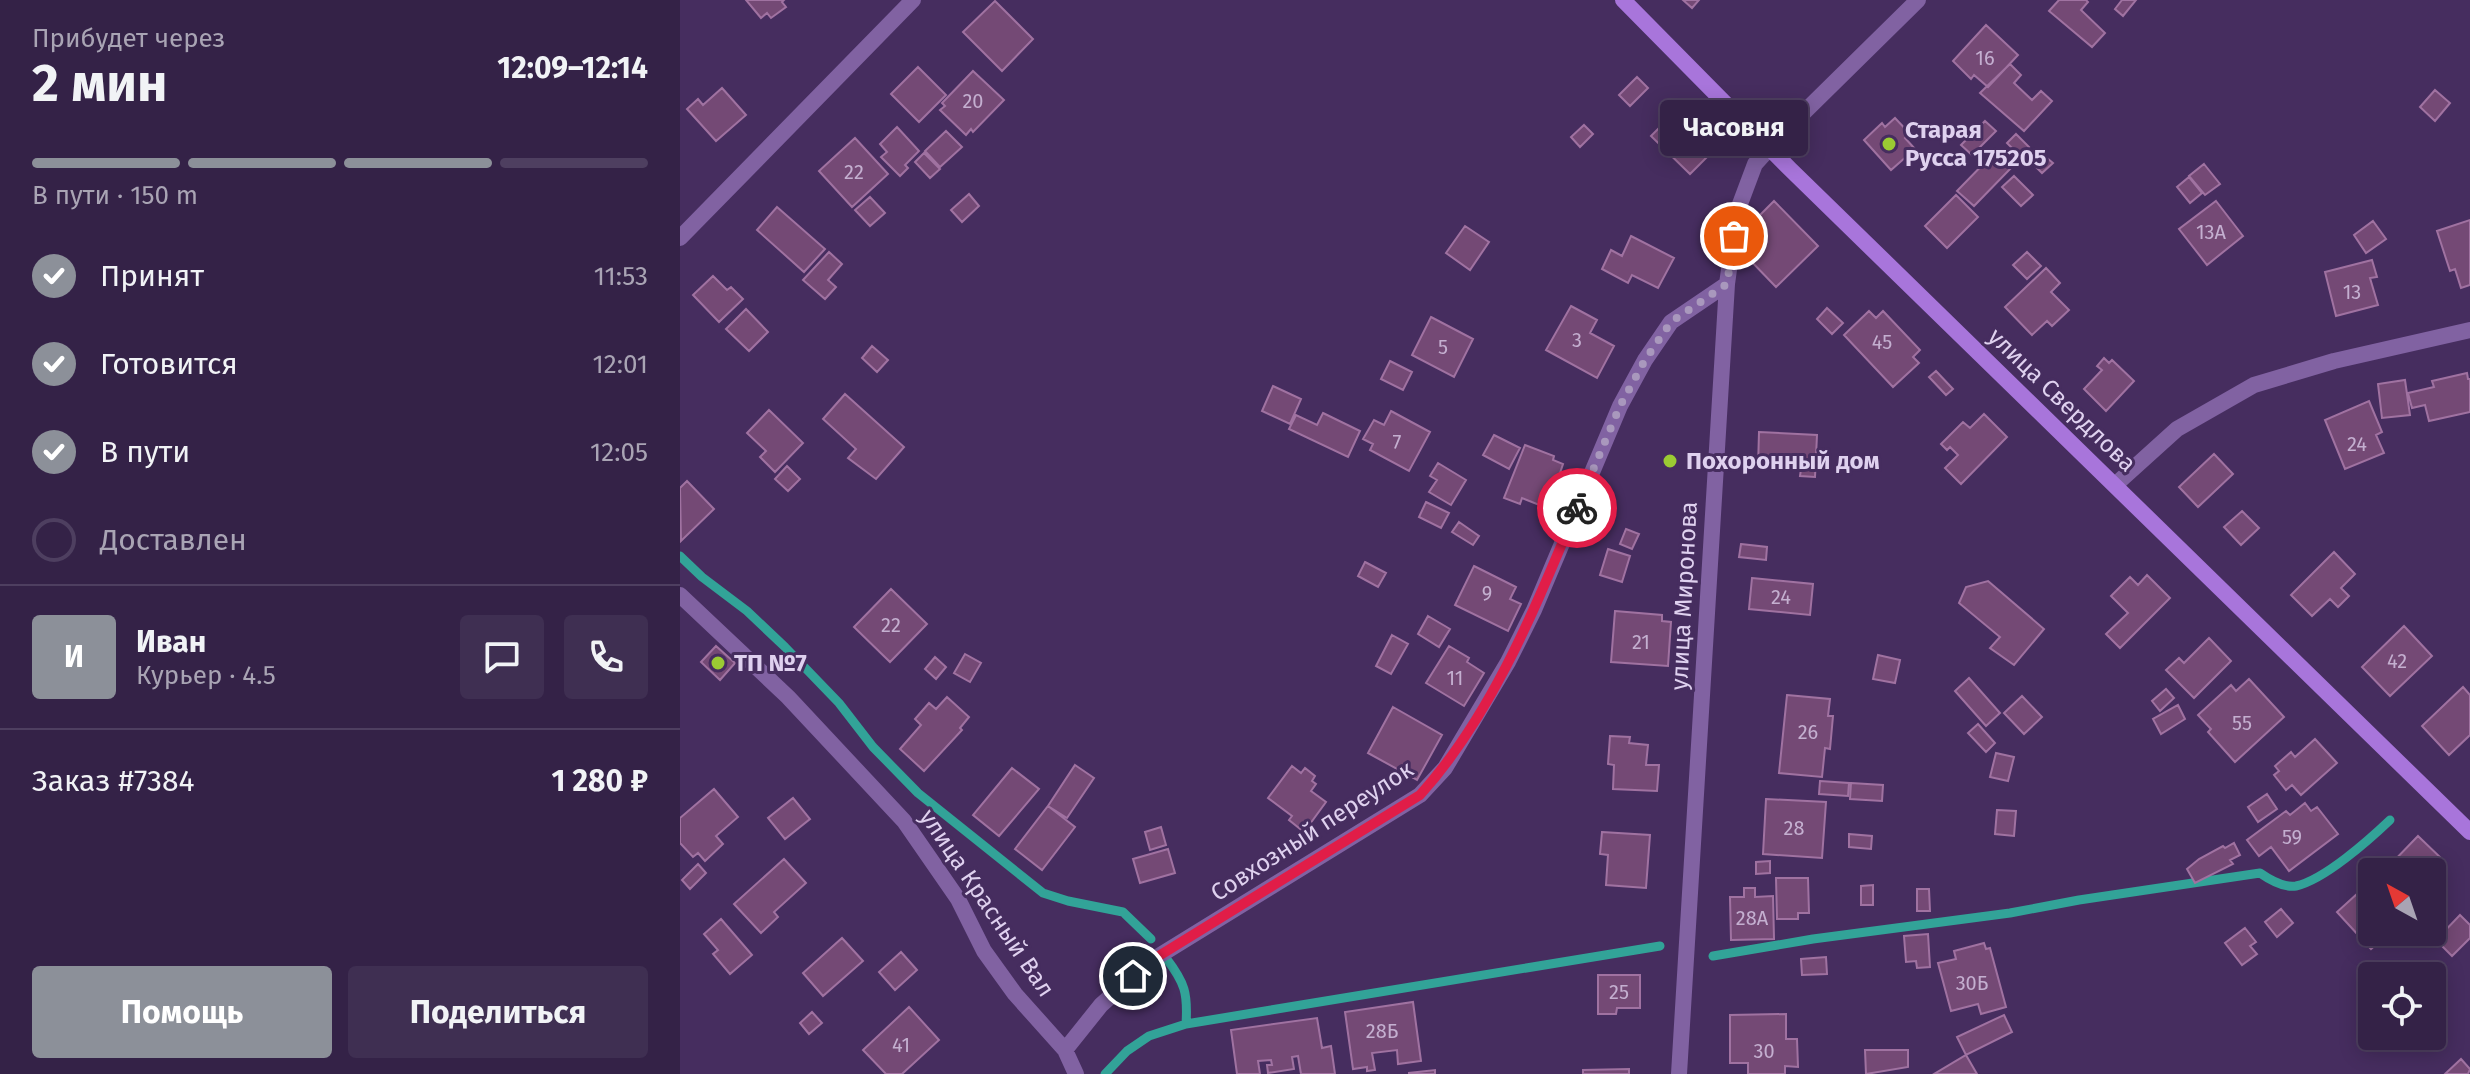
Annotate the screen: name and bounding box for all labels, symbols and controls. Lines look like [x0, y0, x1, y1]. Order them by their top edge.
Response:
text: Прибудет через [32, 23, 225, 54]
house number: 16 [1975, 46, 1995, 70]
text: 12:09–12:14 [497, 50, 648, 86]
text: 2 мин [32, 52, 167, 115]
house number: 20 [962, 89, 984, 113]
callout: Часовня [1660, 100, 1808, 156]
text: Часовня [1683, 112, 1785, 143]
place label: Старая Русса 175205 [1905, 116, 2047, 172]
marker: Старая Русса 175205 [1880, 135, 1898, 153]
house number: 22 [844, 160, 864, 184]
text: В пути · 150 m [32, 180, 198, 211]
pin [1700, 202, 1768, 270]
icon: bag [1712, 214, 1756, 258]
house number: 13А [2196, 220, 2227, 244]
icon: check [32, 254, 76, 298]
text: Принят [100, 258, 204, 294]
text: 11:53 [594, 261, 648, 292]
house number: 13 [2343, 280, 2361, 304]
street label: улица Свердлова [1982, 322, 2142, 478]
house number: 3 [1572, 328, 1582, 352]
house number: 45 [1872, 330, 1892, 354]
house number: 5 [1438, 335, 1448, 359]
icon: check [32, 342, 76, 386]
text: Готовится [100, 346, 238, 382]
text: 12:01 [593, 349, 648, 380]
icon: check [32, 430, 76, 474]
house number: 7 [1393, 430, 1402, 454]
house number: 24 [2347, 432, 2367, 456]
text: В пути [100, 434, 190, 470]
text: 12:05 [590, 437, 648, 468]
place label: Похоронный дом [1686, 447, 1880, 475]
marker: Похоронный дом [1661, 452, 1679, 470]
courier [1537, 468, 1617, 548]
icon: bike [1555, 486, 1599, 530]
street label: улица Миронова [1665, 501, 1703, 691]
text: Доставлен [100, 522, 247, 558]
house number: 9 [1482, 581, 1492, 605]
house number: 24 [1771, 585, 1791, 609]
house number: 22 [881, 613, 901, 637]
button: chat [460, 615, 544, 699]
button: phone [564, 615, 648, 699]
text: Иван [136, 624, 206, 660]
house number: 21 [1632, 630, 1650, 654]
text: И [64, 639, 84, 675]
place label: ТП №7 [734, 649, 807, 677]
house number: 42 [2387, 649, 2407, 673]
marker: ТП №7 [709, 654, 727, 672]
text: Курьер · 4.5 [136, 660, 276, 691]
house number: 11 [1446, 666, 1464, 690]
house number: 55 [2232, 711, 2252, 735]
house number: 26 [1798, 720, 1818, 744]
street label: Совхозный переулок [1205, 755, 1419, 907]
text: Заказ #7384 [32, 763, 194, 799]
text: 1 280 ₽ [552, 763, 648, 799]
street label: улица Красный Вал [914, 804, 1060, 1002]
house number: 28 [1784, 816, 1804, 840]
house number: 59 [2282, 825, 2302, 849]
north arrow [2358, 858, 2446, 946]
map controls [2358, 858, 2446, 1050]
house number: 28А [1736, 906, 1769, 930]
pin [1099, 942, 1167, 1010]
icon: home [1111, 954, 1155, 998]
button: locate [2358, 962, 2446, 1050]
button: Помощь [32, 966, 332, 1058]
button: Поделиться [348, 966, 648, 1058]
house number: 30Б [1956, 971, 1988, 995]
house number: 25 [1609, 980, 1629, 1004]
house number: 28Б [1366, 1019, 1398, 1043]
house number: 41 [892, 1033, 910, 1057]
house number: 30 [1753, 1039, 1775, 1063]

